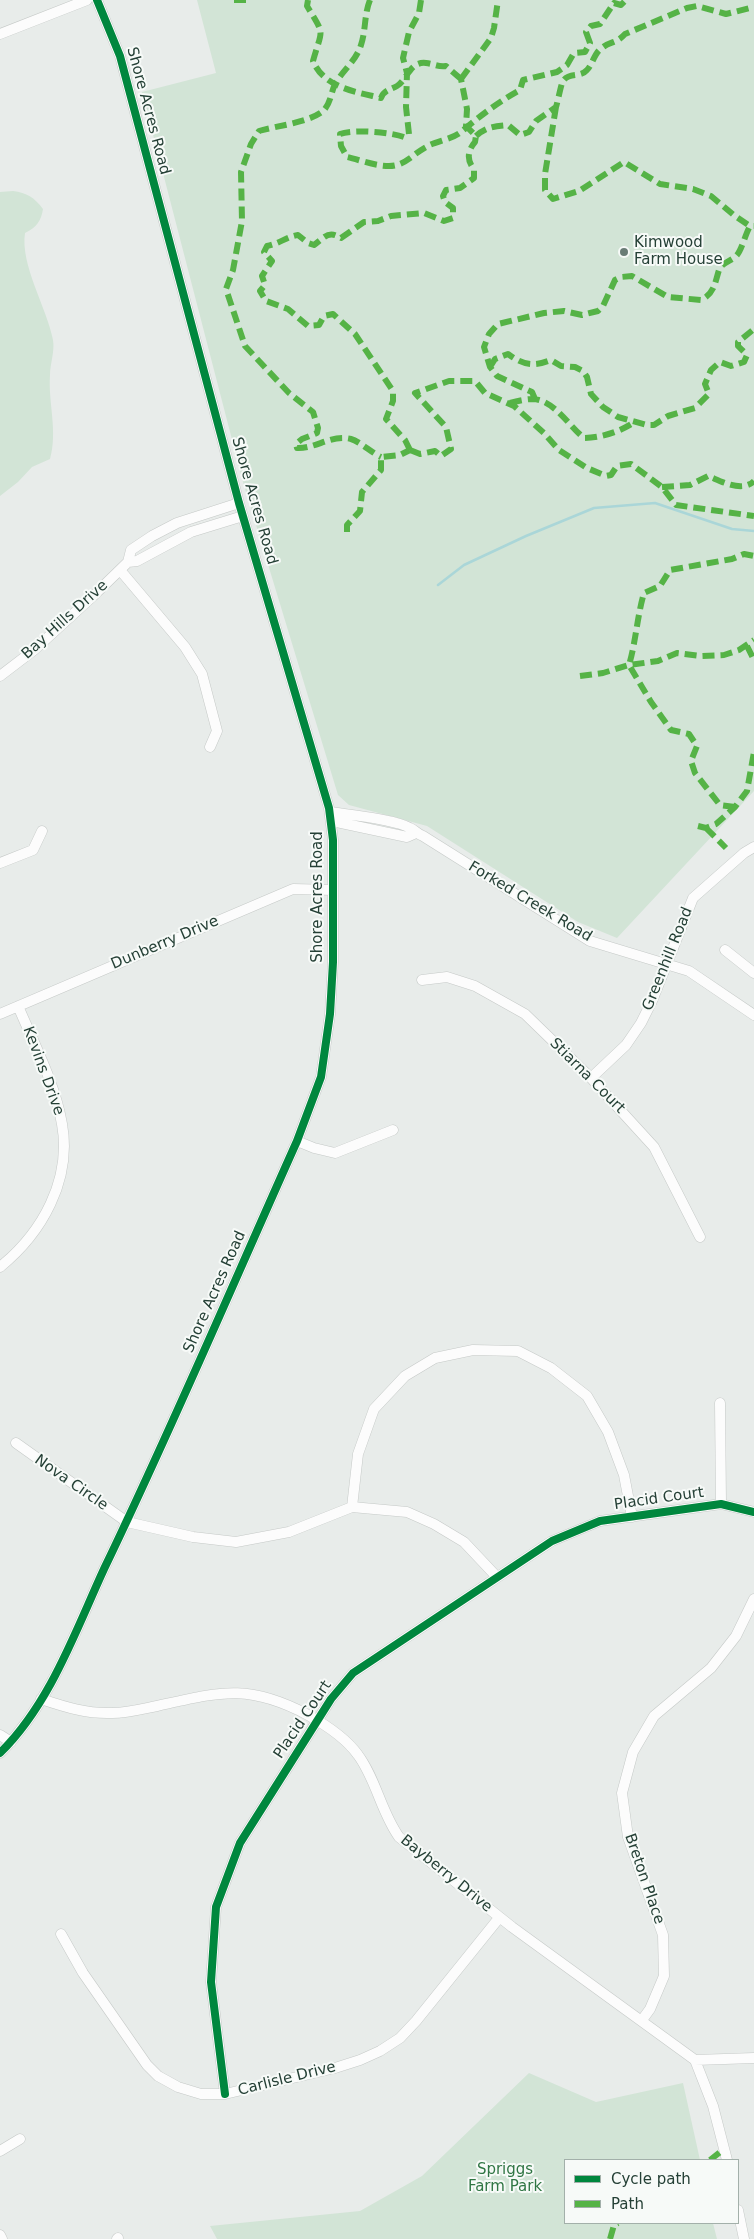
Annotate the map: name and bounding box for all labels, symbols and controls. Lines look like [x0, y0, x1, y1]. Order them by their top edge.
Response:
street label: Shore Acres Road [122, 45, 174, 177]
place label: Kimwood Farm House [634, 234, 723, 269]
marker: Kimwood Farm House [618, 246, 630, 258]
street label: Shore Acres Road [227, 435, 281, 567]
street label: Bay Hills Drive [18, 577, 112, 663]
street label: Shore Acres Road [309, 831, 327, 963]
street label: Forked Creek Road [465, 858, 595, 946]
street label: Greenhill Road [639, 905, 697, 1013]
street label: Dunberry Drive [109, 912, 221, 974]
street label: Kevins Drive [19, 1024, 67, 1118]
street label: Stiarna Court [546, 1035, 628, 1117]
street label: Shore Acres Road [180, 1228, 250, 1356]
street label: Nova Circle [31, 1451, 111, 1515]
street label: Placid Court [613, 1484, 705, 1514]
street label: Placid Court [270, 1678, 336, 1762]
street label: Breton Place [620, 1831, 668, 1927]
street label: Bayberry Drive [396, 1832, 496, 1916]
street label: Carlisle Drive [236, 2058, 338, 2100]
legend [564, 2159, 739, 2224]
park label: Spriggs Farm Park [468, 2161, 542, 2196]
text: Cycle path [611, 2170, 691, 2188]
text: Path [611, 2195, 644, 2213]

